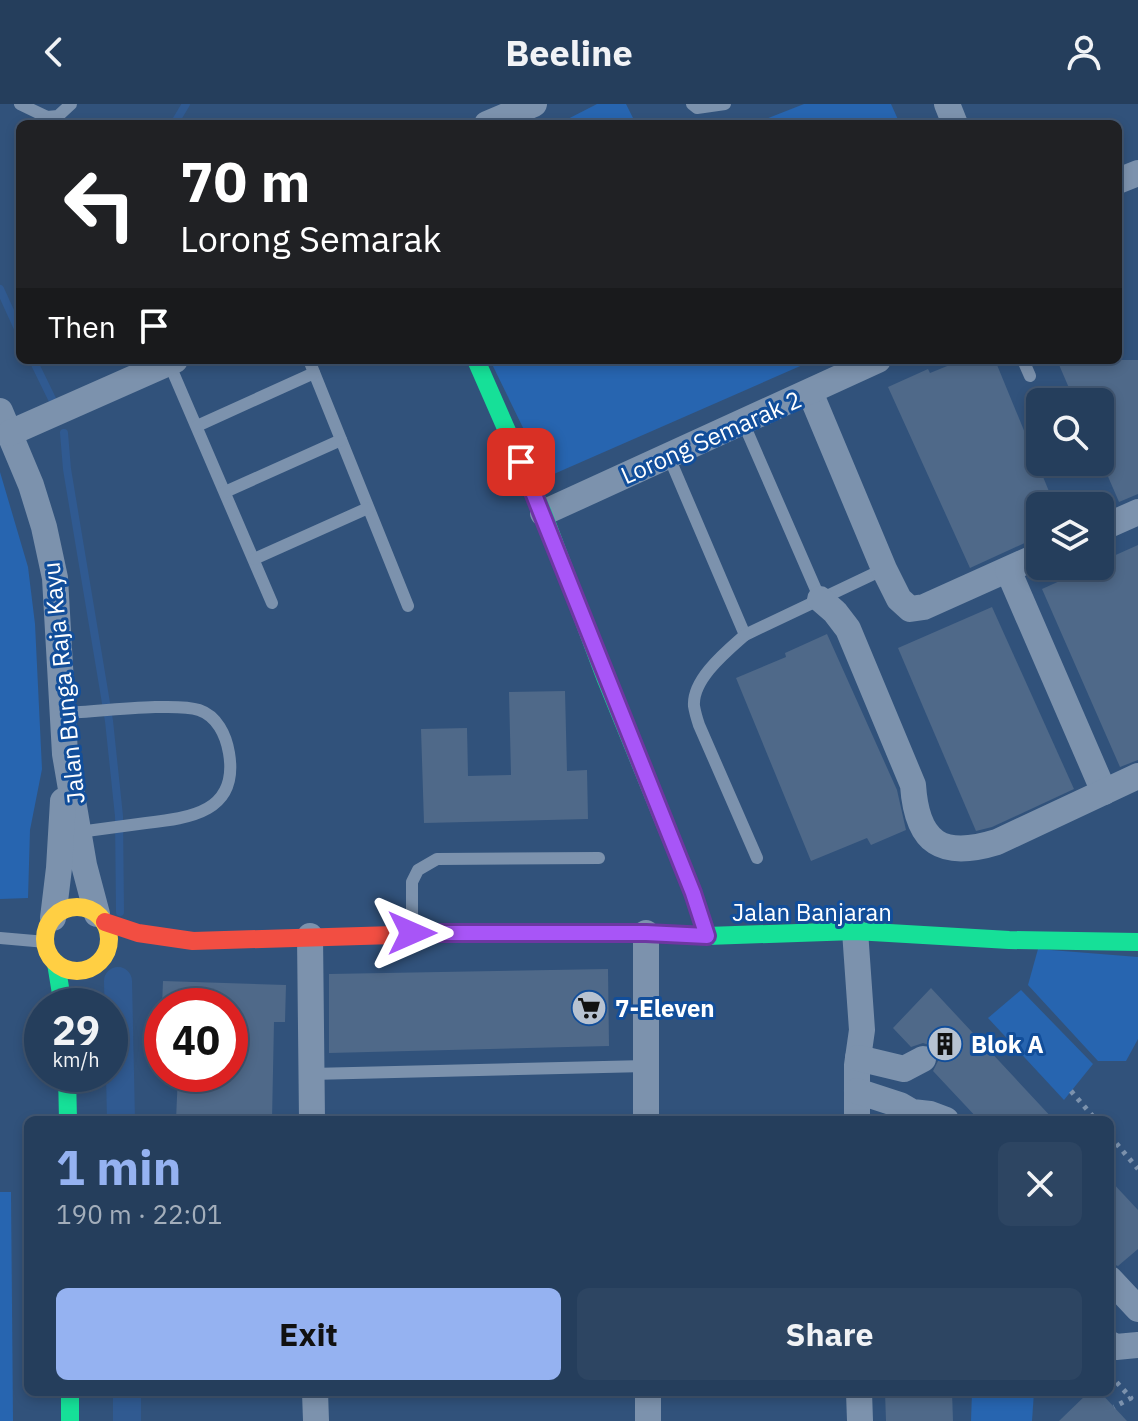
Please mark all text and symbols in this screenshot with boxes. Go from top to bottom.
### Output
text: Beeline [505,29,633,76]
icon: back [32,30,76,74]
icon: person [1062,30,1106,74]
text: 70 m [180,145,310,217]
icon: left [48,152,152,256]
text: Lorong Semarak [180,215,442,262]
icon: arrive [132,304,176,348]
text: Then [48,307,116,346]
street label: Lorong Semarak 2 [616,383,806,491]
map controls [1026,388,1114,580]
button: search [1026,388,1114,476]
pin [487,428,555,496]
icon: arrive [499,440,543,484]
button: layers [1026,492,1114,580]
street label: Jalan Bunga Raja Kayu [34,560,92,806]
position arrow [370,891,454,975]
street label: Jalan Banjaran [732,896,892,928]
speed limit sign: 40 [144,988,248,1092]
supermarket icon: 7-Eleven [570,989,608,1027]
place label: 7-Eleven [615,992,715,1024]
text: 29 [52,1004,100,1056]
building icon: Blok A [926,1025,964,1063]
place label: Blok A [971,1028,1044,1060]
text: km/h [52,1046,100,1073]
text: 1 min [56,1136,181,1198]
button: close [998,1142,1082,1226]
text: 190 m · 22:01 [56,1197,222,1231]
button: Exit [56,1288,561,1380]
button: Share [577,1288,1082,1380]

